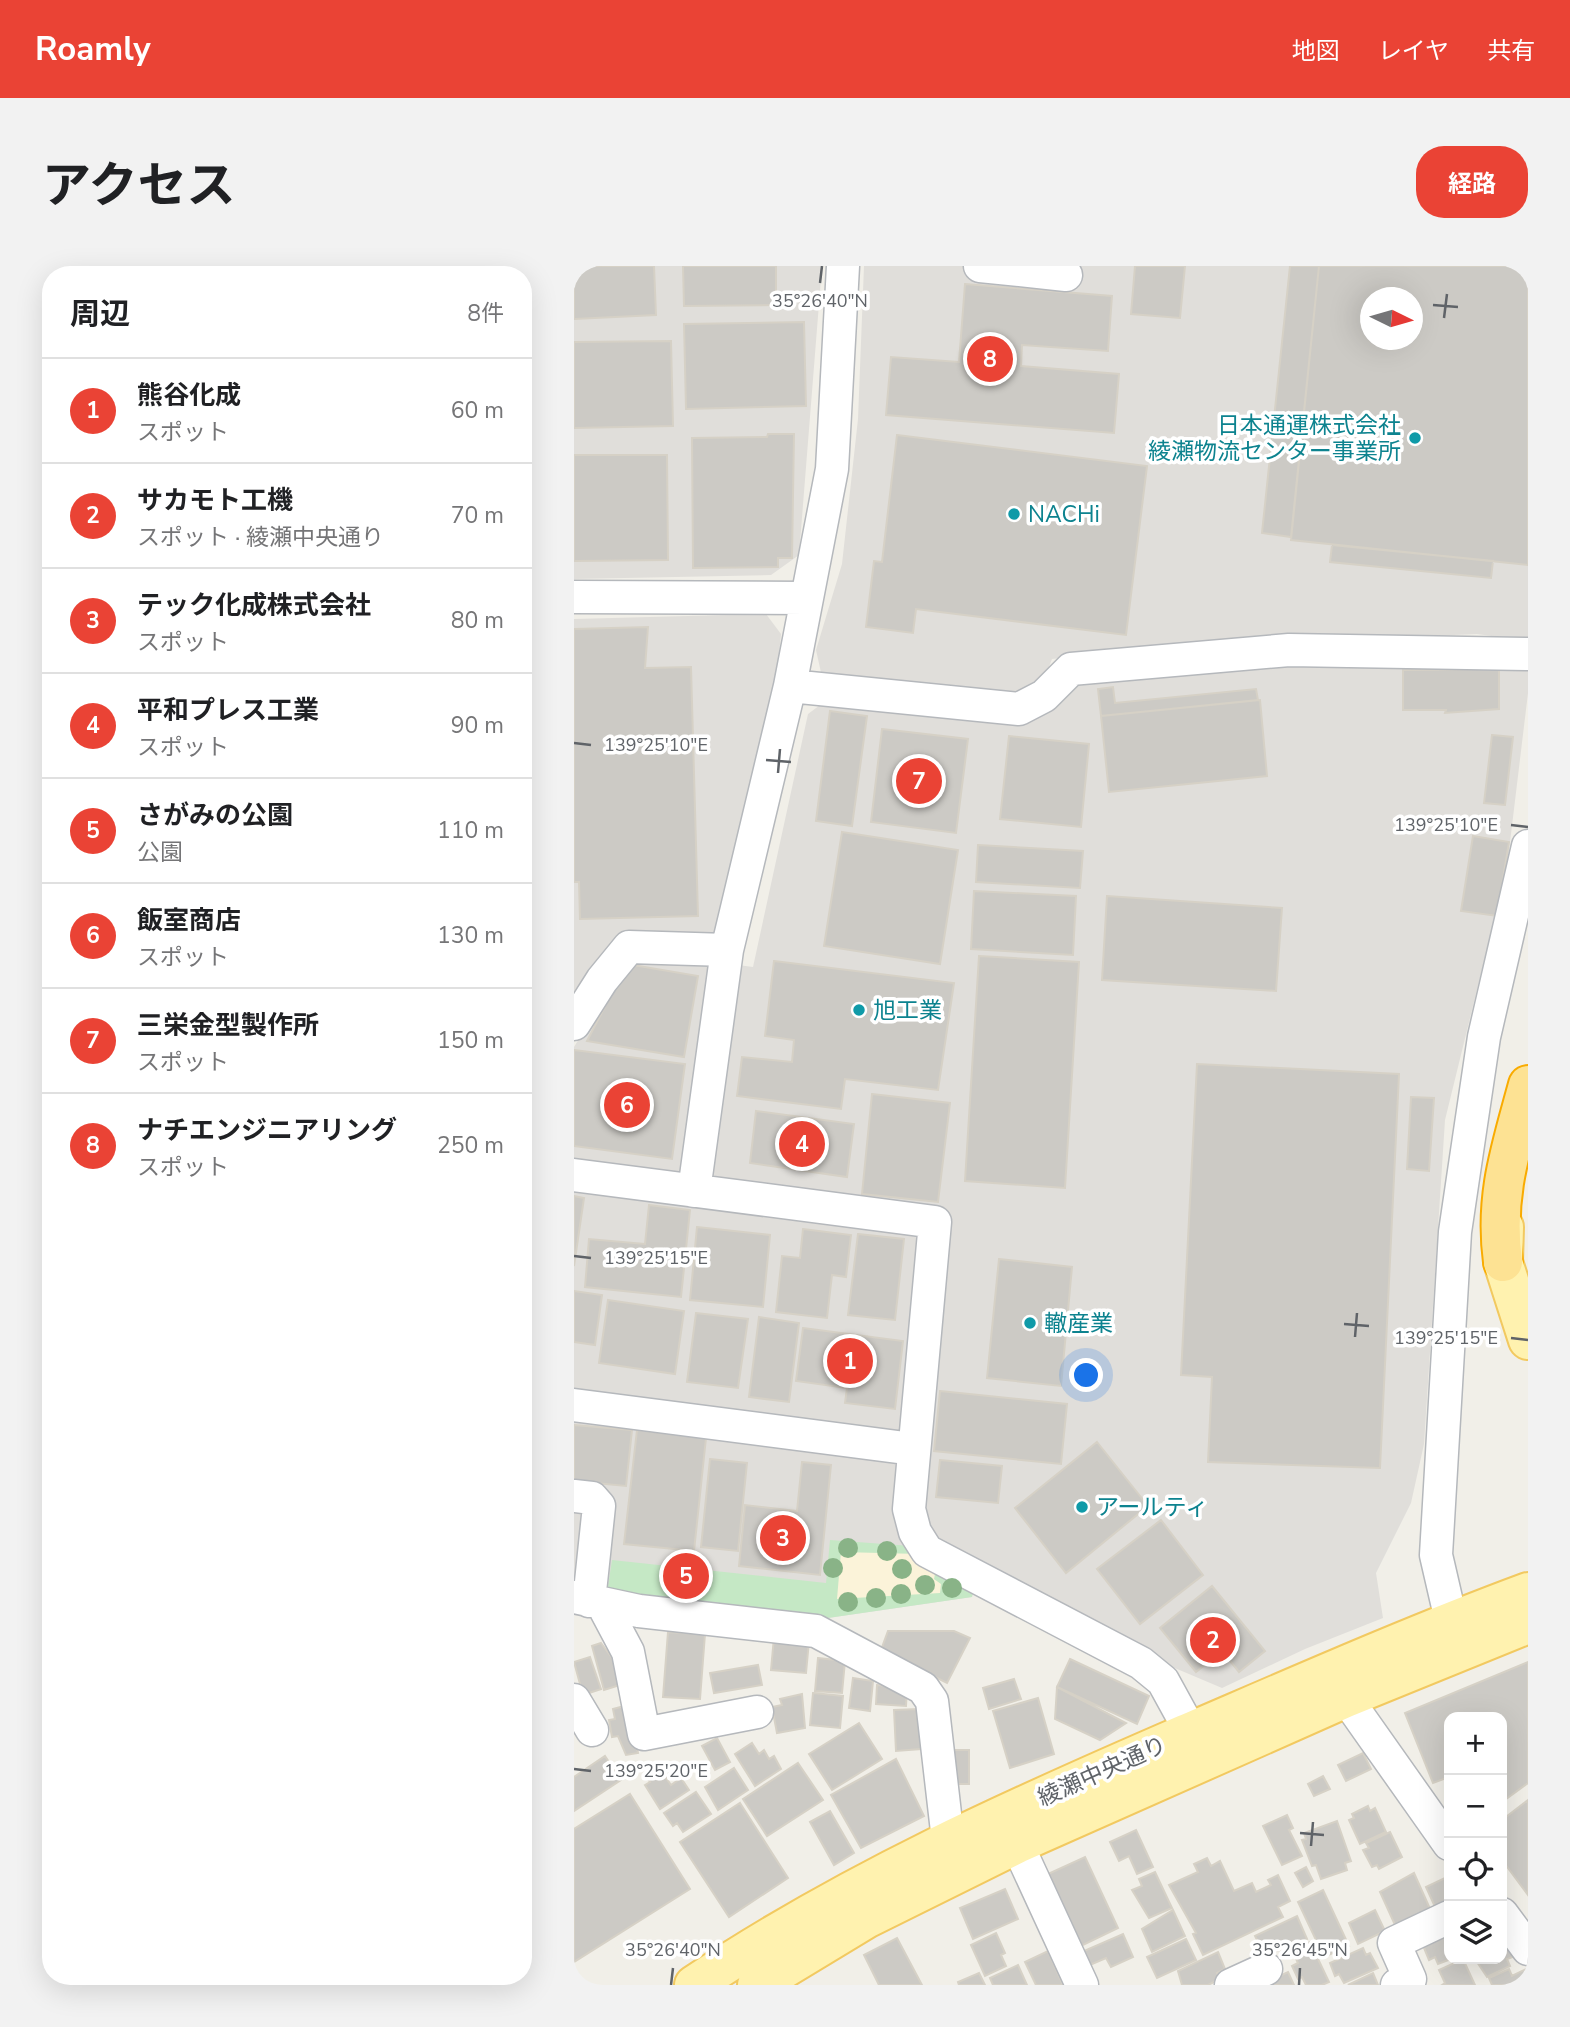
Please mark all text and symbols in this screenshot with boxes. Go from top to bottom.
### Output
text: Roamly [35,27,151,72]
text: 地図 [1292,35,1340,67]
text: レイヤ [1378,35,1449,67]
text: 共有 [1487,35,1535,67]
button: 経路 [1416,146,1528,218]
text: アクセス [42,152,236,219]
north arrow [1360,287,1423,350]
text: 35°26'40"N [772,289,868,313]
text: 周辺 [70,294,130,335]
text: 8件 [467,298,504,329]
pin: 8 [967,333,1013,385]
text: 熊谷化成 [137,378,241,413]
text: 1 [86,395,100,426]
text: 60 m [451,395,504,426]
place label: 日本通運株式会社 綾瀬物流センター事業所 [1148,410,1401,467]
text: スポット [137,417,229,448]
marker: 日本通運株式会社 綾瀬物流センター事業所 [1407,430,1423,446]
text: サカモト工機 [137,483,293,518]
place label: NACHi [1028,499,1100,530]
text: 2 [86,500,100,531]
text: 70 m [451,500,504,531]
marker: NACHi [1006,506,1022,522]
text: スポット · 綾瀬中央通り [137,522,384,553]
text: テック化成株式会社 [137,588,371,623]
text: 3 [86,605,100,636]
text: 80 m [451,605,504,636]
text: スポット [137,627,229,658]
text: 平和プレス工業 [137,693,319,728]
text: 4 [86,710,100,741]
text: 90 m [451,710,504,741]
text: スポット [137,732,229,763]
text: 139°25'10"E [604,733,708,757]
pin: 7 [896,755,942,807]
text: さがみの公園 [137,798,293,833]
text: 139°25'10"E [1394,813,1498,837]
text: 5 [86,815,100,846]
text: 110 m [437,815,504,846]
text: 公園 [137,837,183,868]
text: 飯室商店 [137,903,241,938]
text: 6 [86,920,100,951]
text: 130 m [437,920,504,951]
text: スポット [137,942,229,973]
place label: 旭工業 [873,995,942,1026]
marker: 旭工業 [851,1002,867,1018]
text: 三栄金型製作所 [137,1008,319,1043]
text: 7 [86,1025,100,1056]
text: 150 m [437,1025,504,1056]
text: スポット [137,1047,229,1078]
pin: 6 [604,1079,650,1131]
text: ナチエンジニアリング [137,1113,397,1148]
pin: 4 [779,1118,825,1170]
text: 8 [86,1130,100,1161]
text: 250 m [437,1130,504,1161]
text: スポット [137,1152,229,1183]
text: 139°25'15"E [604,1246,708,1270]
place label: 轍産業 [1044,1308,1113,1339]
marker: 轍産業 [1022,1315,1038,1331]
text: 139°25'15"E [1394,1326,1498,1350]
pin: 1 [827,1335,873,1387]
your location [1069,1358,1103,1392]
place label: アールティ [1096,1492,1208,1523]
marker: アールティ [1074,1499,1090,1515]
pin: 3 [760,1512,806,1564]
pin: 5 [663,1550,709,1602]
pin: 2 [1190,1614,1236,1666]
map controls [1444,1712,1507,1964]
button: + [1444,1712,1507,1775]
street label: 綾瀬中央通り [1033,1729,1172,1814]
text: 139°25'20"E [604,1759,708,1783]
button: − [1444,1775,1507,1838]
button: locate [1444,1838,1507,1901]
button: layers [1444,1901,1507,1964]
text: 35°26'40"N [625,1938,721,1962]
text: 35°26'45"N [1252,1938,1348,1962]

